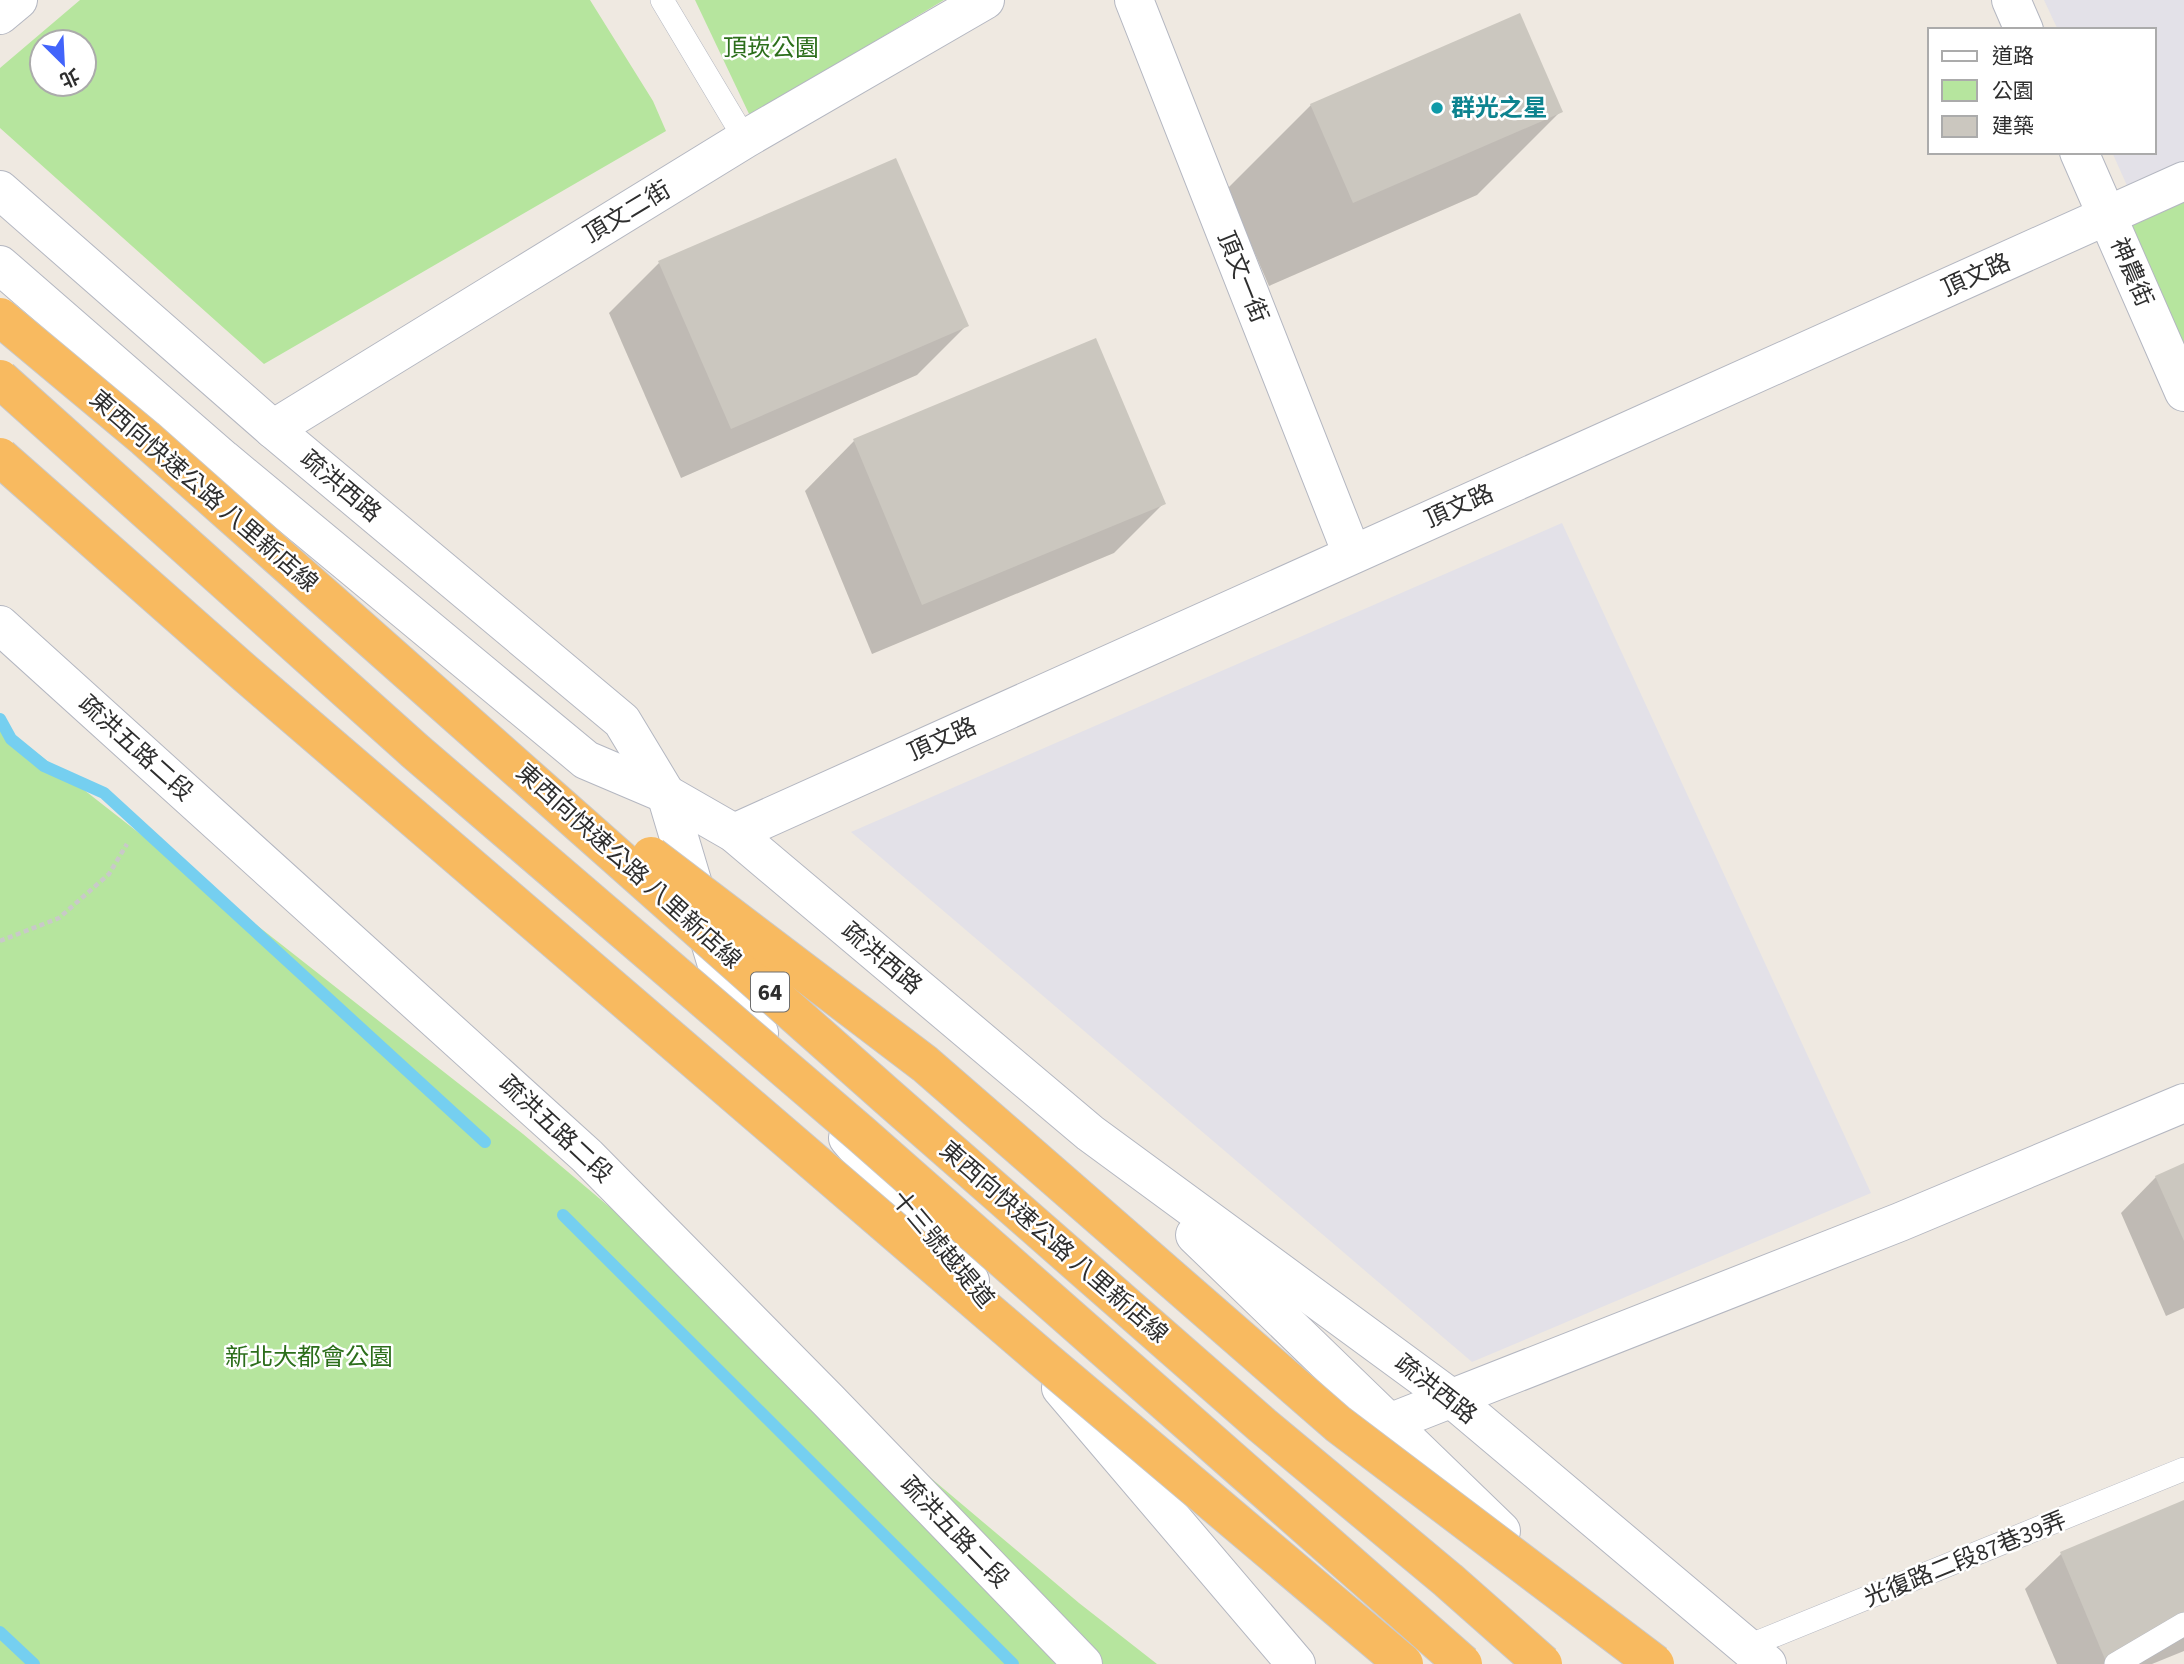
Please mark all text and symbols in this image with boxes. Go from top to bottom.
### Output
north arrow [28,28,98,98]
legend [1928,28,2156,154]
park label: 頂崁公園 [723,31,819,66]
text: 道路 [1992,41,2034,71]
text: 北 [55,61,83,93]
text: 公園 [1992,76,2034,106]
place label: 群光之星 [1451,91,1547,126]
marker: 群光之星 [1429,100,1445,116]
text: 建築 [1992,111,2034,141]
street label: 頂文二街 [577,173,677,252]
street label: 頂文一街 [1208,226,1277,328]
street label: 神農街 [2101,232,2162,312]
street label: 頂文路 [1936,245,2016,306]
street label: 東西向快速公路 八里新店線 [82,382,326,601]
street label: 疏洪西路 [293,442,389,531]
street label: 頂文路 [1419,476,1499,537]
street label: 疏洪五路二段 [70,687,201,810]
street label: 頂文路 [902,709,982,770]
street label: 東西向快速公路 八里新店線 [508,755,749,977]
street label: 疏洪西路 [834,914,930,1003]
road number: 64 [751,973,789,1012]
street label: 疏洪五路二段 [491,1067,620,1191]
street label: 東西向快速公路 八里新店線 [932,1133,1176,1352]
street label: 十三號越堤道 [883,1183,1002,1316]
park label: 新北大都會公園 [225,1340,393,1375]
street label: 疏洪西路 [1387,1346,1484,1433]
street label: 疏洪五路二段 [892,1468,1017,1596]
street label: 光復路二段87巷39弄 [1859,1503,2072,1616]

